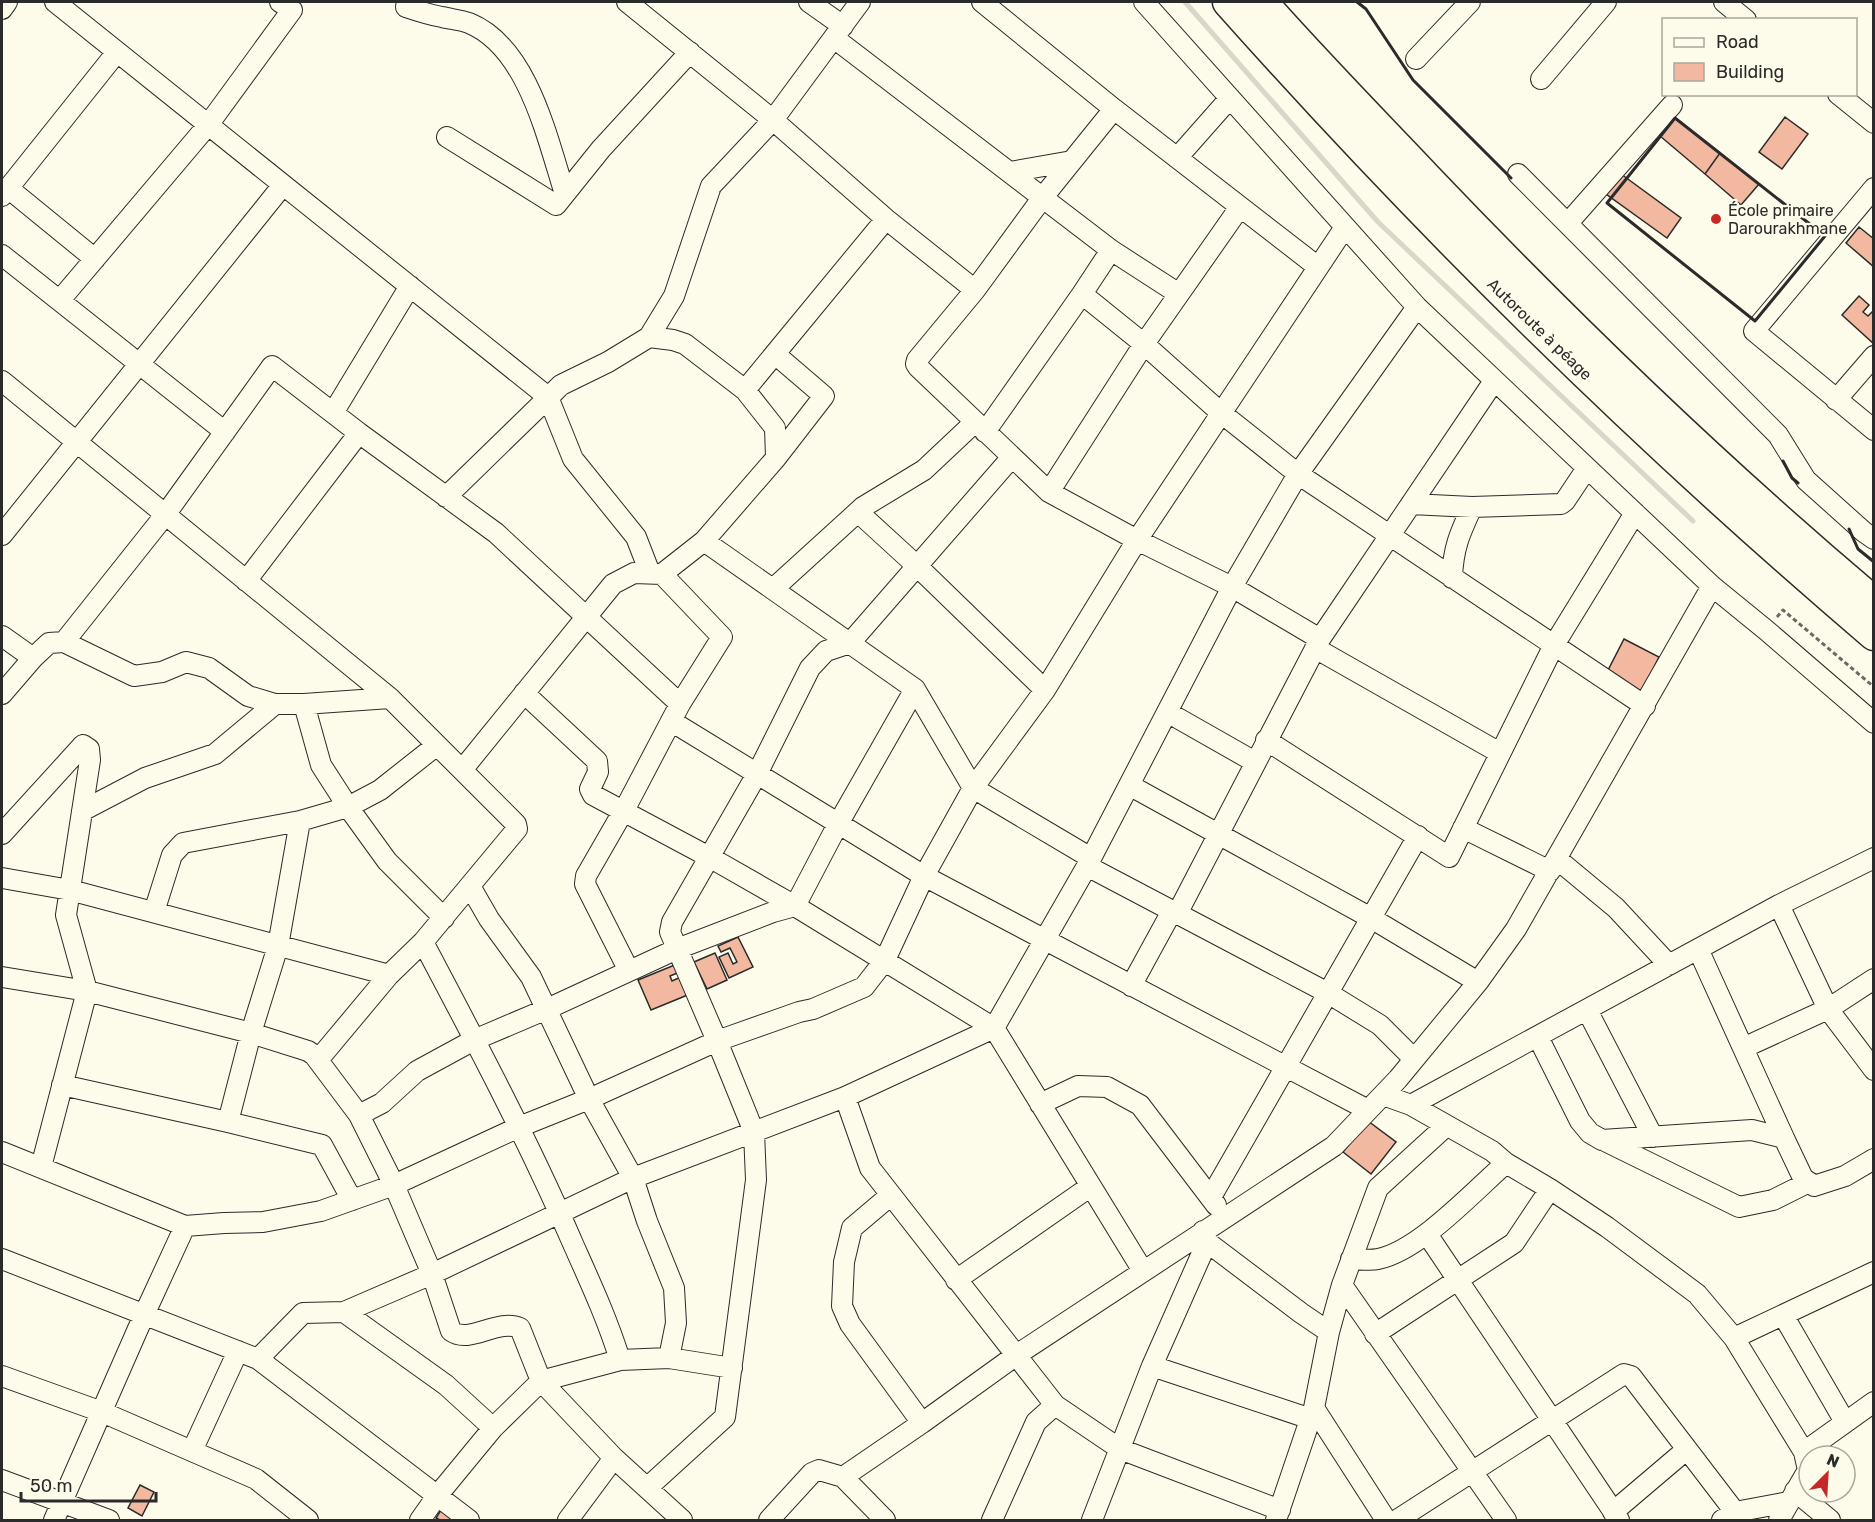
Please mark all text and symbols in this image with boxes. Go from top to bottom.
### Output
legend [1662,18,1857,96]
text: Road [1716,31,1759,53]
text: Building [1716,61,1784,83]
place label: École primaire Darourakhmane [1728,201,1847,238]
marker: École primaire Darourakhmane [1709,212,1723,226]
street label: Autoroute à péage [1483,275,1596,384]
north arrow [1797,1444,1857,1504]
text: N [1824,1450,1842,1472]
scale bar [21,1465,156,1503]
text: 50 m [30,1475,73,1497]

